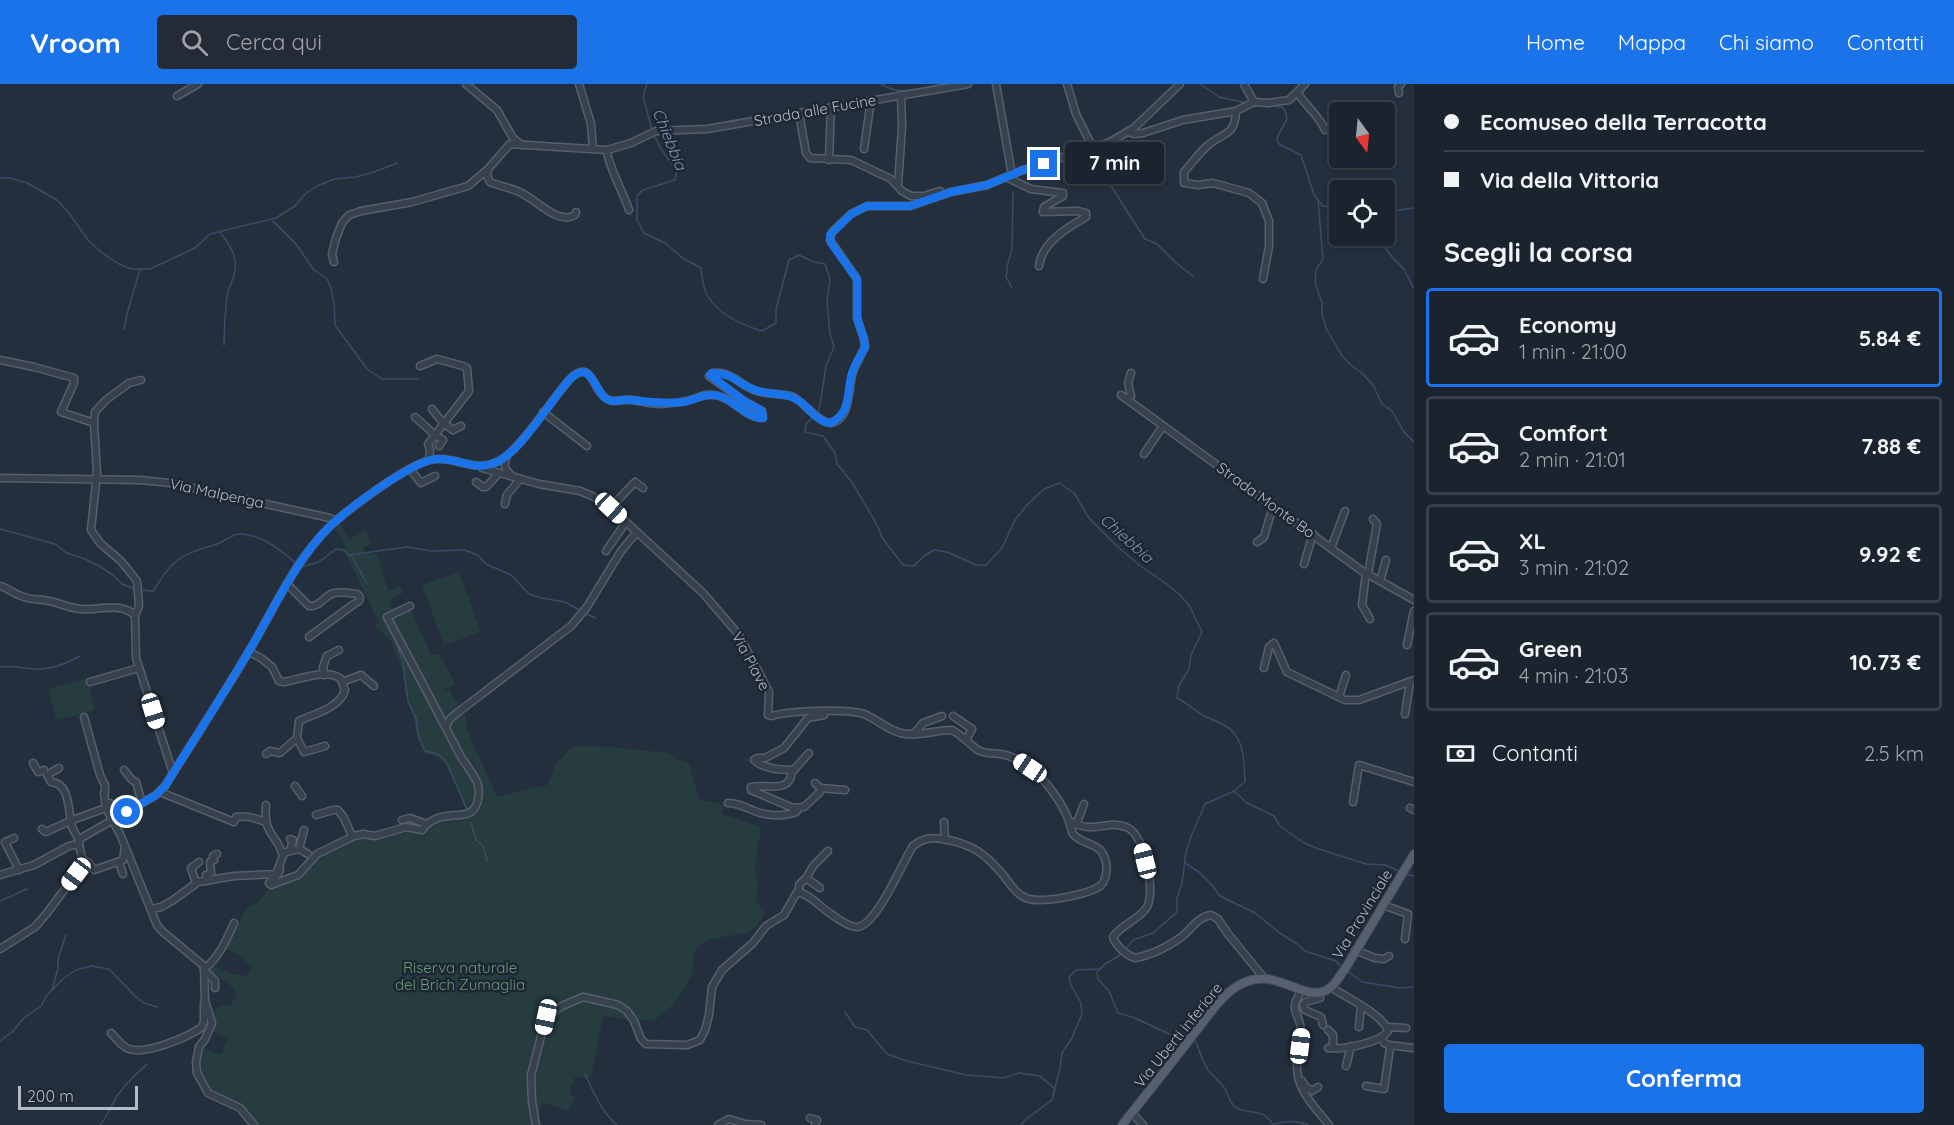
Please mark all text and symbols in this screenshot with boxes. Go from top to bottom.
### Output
search box [157,15,577,69]
text: Vroom [30,25,121,60]
icon: search [178,26,211,59]
text: Cerca qui [226,28,322,56]
text: Home [1526,29,1585,55]
text: Mappa [1618,29,1686,55]
text: Chi siamo [1719,29,1814,55]
text: Contatti [1847,29,1924,55]
street label: Strada alle Fucine [752,90,878,130]
north arrow [1329,102,1395,168]
map controls [1329,102,1395,246]
water label: Chiebbia [649,105,692,174]
text: Ecomuseo della Terracotta [1480,108,1767,136]
callout: 7 min [1065,143,1164,185]
route end [1030,150,1057,177]
text: 7 min [1089,150,1140,175]
text: Via della Vittoria [1480,166,1659,194]
button: locate [1329,180,1395,246]
text: Scegli la corsa [1444,235,1633,269]
icon: car [1447,311,1501,365]
text: Economy [1519,311,1617,339]
text: 5.84 € [1859,324,1921,352]
text: 1 min · 21:00 [1519,339,1627,364]
icon: car [1447,419,1501,473]
text: Comfort [1519,419,1608,447]
text: 7.88 € [1861,432,1921,460]
text: 2 min · 21:01 [1519,447,1626,472]
street label: Strada Monte Bo [1213,458,1319,542]
street label: Via Malpenga [168,474,266,512]
car [592,489,630,527]
water label: Chiebbia [1096,509,1159,568]
icon: car [1447,527,1501,581]
text: XL [1519,527,1546,555]
text: 9.92 € [1859,540,1921,568]
text: 3 min · 21:02 [1519,555,1629,580]
street label: Via Piave [728,628,774,694]
icon: car [1447,635,1501,689]
text: Green [1519,635,1582,663]
text: 10.73 € [1850,648,1921,676]
text: 4 min · 21:03 [1519,663,1629,688]
car [139,691,167,731]
icon: cash [1444,737,1477,770]
text: Contanti [1492,739,1578,767]
text: 2.5 km [1864,741,1924,766]
car [1010,750,1050,786]
route start [113,798,140,825]
car [1132,841,1158,881]
car [58,854,94,894]
street label: Via Provinciale [1328,866,1396,962]
park label: Riserva naturale del Brich Zumaglia [395,958,525,994]
street label: Via Uberti inferiore [1130,979,1226,1091]
car [533,998,559,1036]
car [1289,1027,1311,1065]
button: Conferma [1444,1044,1924,1113]
scale bar [18,1083,138,1110]
text: 200 m [27,1086,74,1106]

